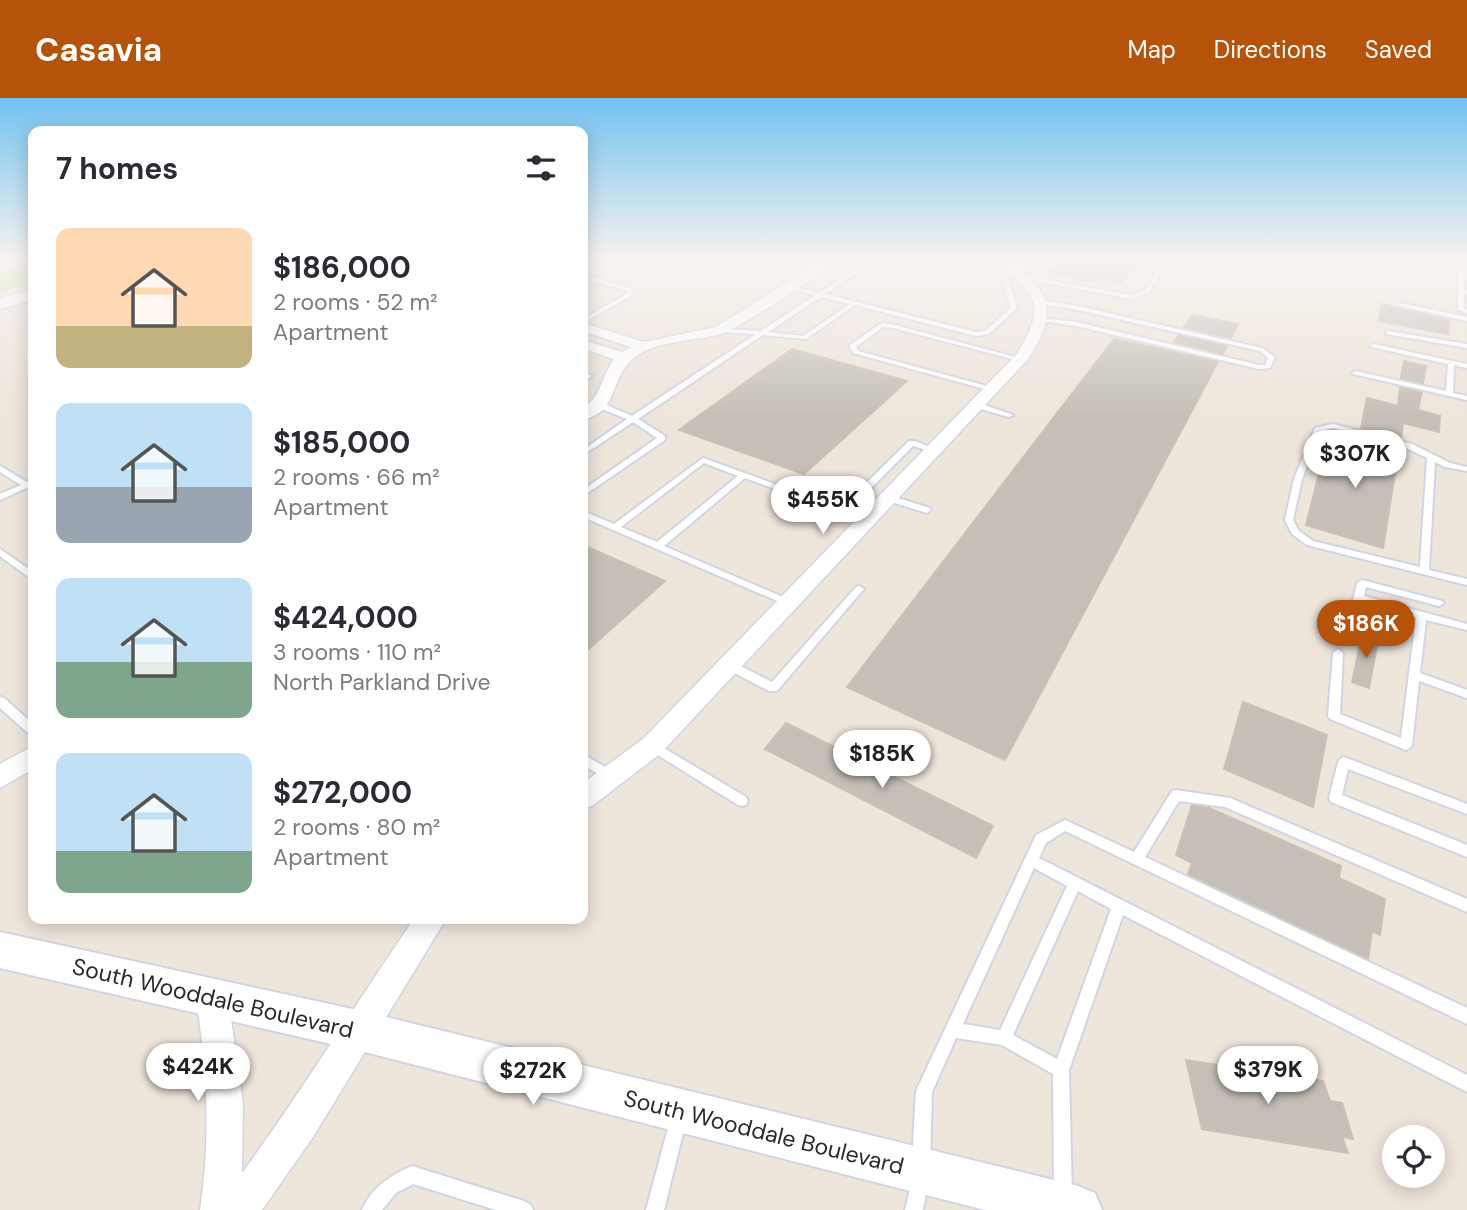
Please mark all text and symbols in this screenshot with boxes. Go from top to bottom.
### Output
text: Casavia [35,28,162,71]
text: Map [1128,34,1176,65]
text: Directions [1214,34,1327,65]
text: Saved [1365,34,1432,65]
text: 7 homes [56,149,178,188]
icon: filters [522,149,560,187]
text: $186,000 [273,248,411,287]
icon: home [112,256,196,340]
text: 2 rooms · 52 m² [273,287,438,317]
text: Apartment [273,317,388,347]
text: $185,000 [273,423,410,462]
pin: $307K [1306,430,1404,490]
icon: home [112,431,196,515]
text: $307K [1319,438,1391,468]
text: 2 rooms · 66 m² [273,462,440,492]
pin: $455K [774,476,872,536]
text: $455K [787,484,859,514]
text: Apartment [273,492,388,522]
text: $424,000 [273,598,418,637]
pin: $186K [1317,601,1415,660]
icon: home [112,606,196,690]
text: $186K [1333,608,1399,638]
text: 3 rooms · 110 m² [273,637,441,667]
text: North Parkland Drive [273,667,491,697]
pin: $185K [833,730,931,790]
text: $185K [849,738,915,768]
text: $272,000 [273,773,412,812]
icon: home [112,781,196,865]
text: 2 rooms · 80 m² [273,812,440,842]
text: Apartment [273,842,388,872]
street label: South Wooddale Boulevard [70,951,356,1045]
pin: $424K [149,1044,247,1103]
pin: $379K [1219,1046,1317,1106]
pin: $272K [484,1048,582,1107]
text: $424K [162,1051,234,1081]
text: $379K [1233,1054,1303,1084]
text: $272K [499,1055,567,1085]
street label: South Wooddale Boulevard [621,1083,907,1181]
map controls [1382,1125,1445,1188]
button: locate [1382,1125,1445,1188]

